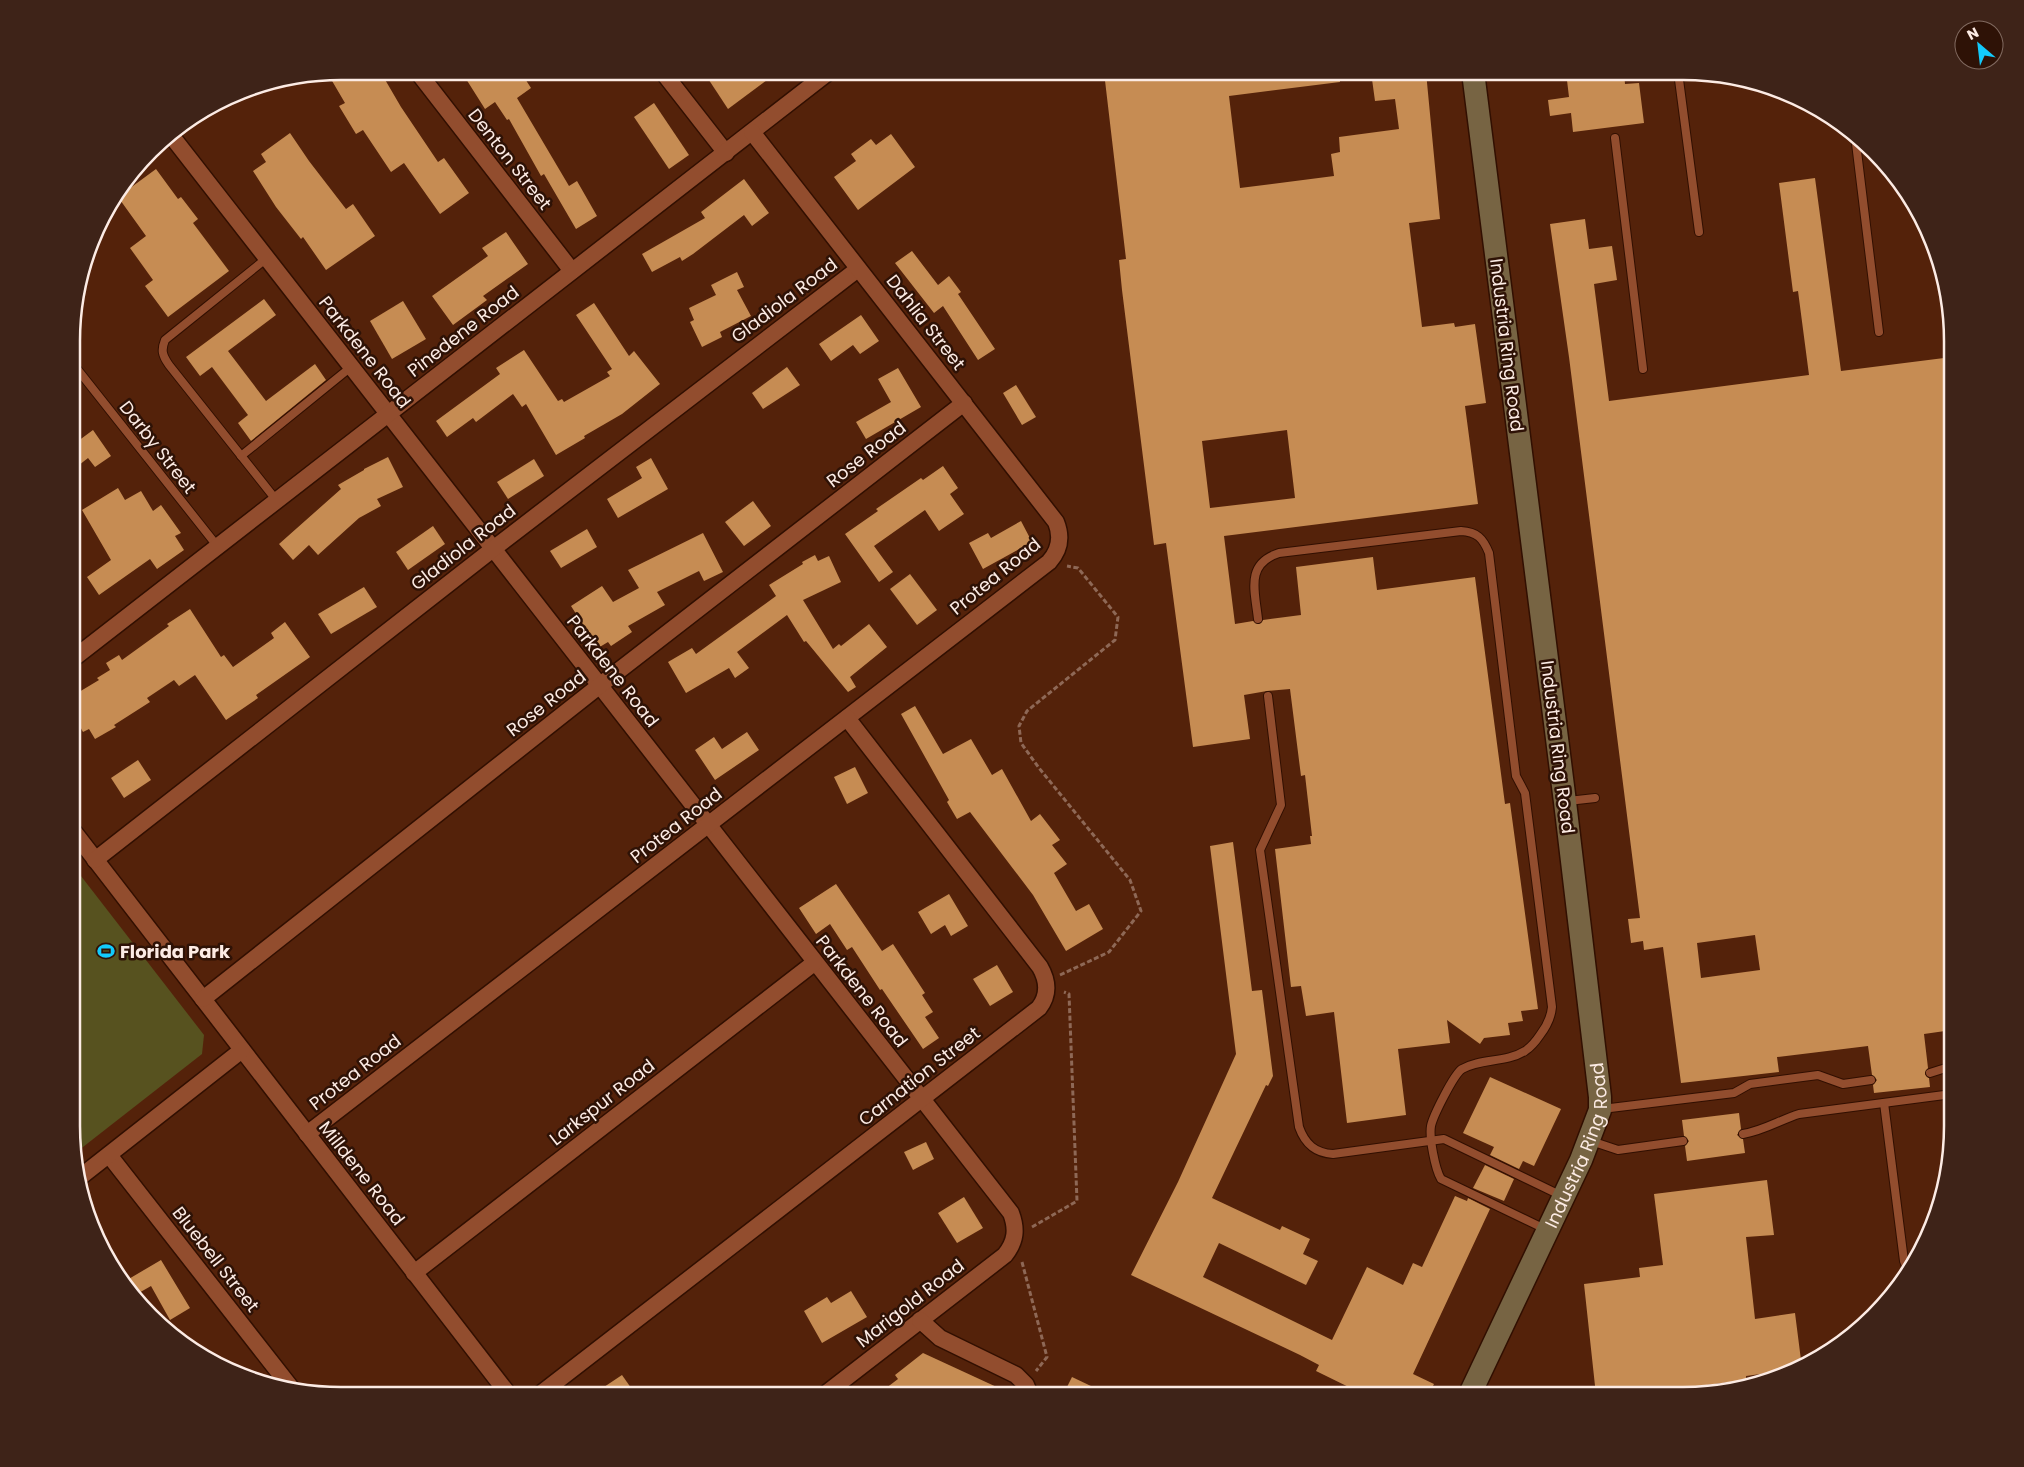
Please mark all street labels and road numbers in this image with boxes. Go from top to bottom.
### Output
street label: Denton Street [462,103,558,215]
street label: Gladiola Road [726,252,842,348]
street label: Industria Ring Road [1484,257,1530,433]
street label: Dahlia Street [881,269,971,375]
street label: Pinedene Road [402,280,524,382]
street label: Parkdene Road [313,291,417,413]
street label: Darby Street [114,395,202,499]
street label: Rose Road [821,415,911,493]
street label: Gladiola Road [405,498,521,596]
street label: Protea Road [944,532,1046,620]
street label: Parkdene Road [561,610,665,732]
street label: Industria Ring Road [1535,659,1581,835]
street label: Rose Road [501,664,591,742]
street label: Protea Road [625,781,727,869]
street label: Parkdene Road [810,930,914,1052]
street label: Carnation Street [853,1021,985,1131]
street label: Protea Road [304,1028,406,1116]
street label: Larkspur Road [544,1053,660,1151]
street label: Industria Ring Road [1538,1061,1613,1232]
street label: Milldene Road [313,1115,411,1231]
street label: Bluebell Street [167,1201,265,1317]
street label: Marigold Road [851,1253,969,1353]

